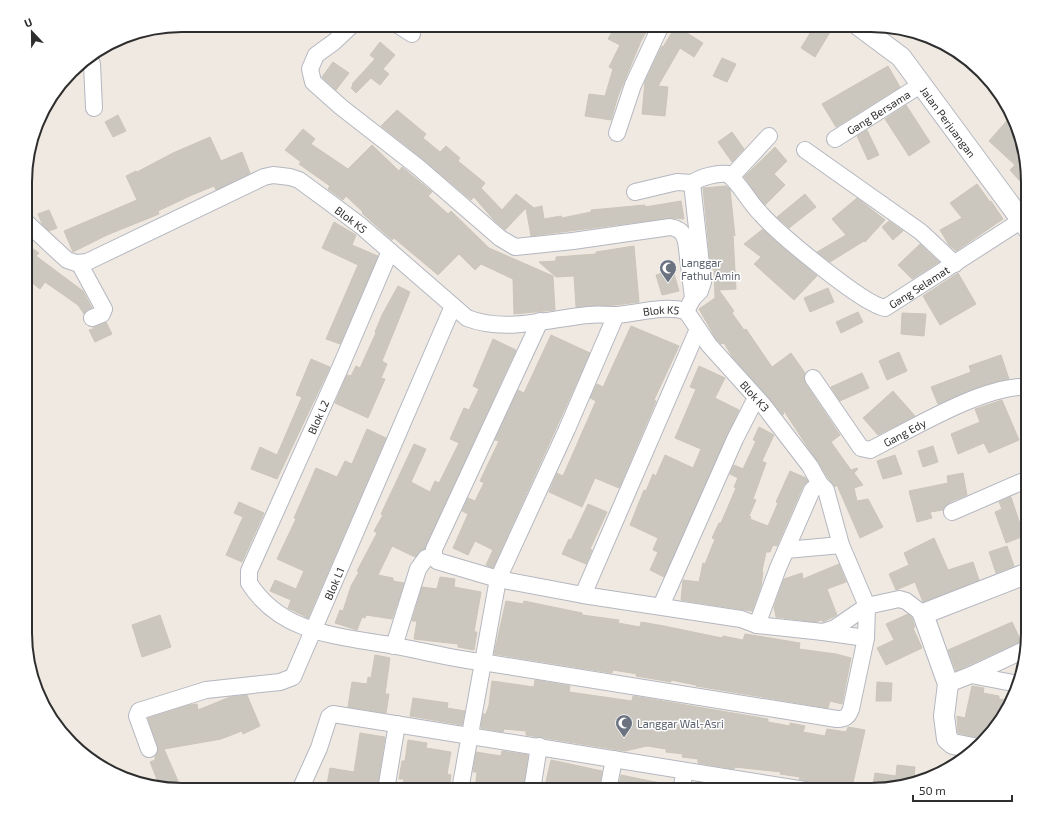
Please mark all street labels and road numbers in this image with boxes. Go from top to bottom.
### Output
street label: Jalan Perjuangan [918,84,979,160]
street label: Gang Bersama [844,87,912,137]
street label: Blok K5 [333,203,370,235]
street label: Gang Selamat [886,262,951,311]
street label: Blok K5 [642,302,680,318]
street label: Blok K3 [738,378,772,414]
street label: Blok L2 [305,398,331,436]
street label: Gang Edy [881,415,928,449]
street label: Blok L1 [321,565,346,602]

